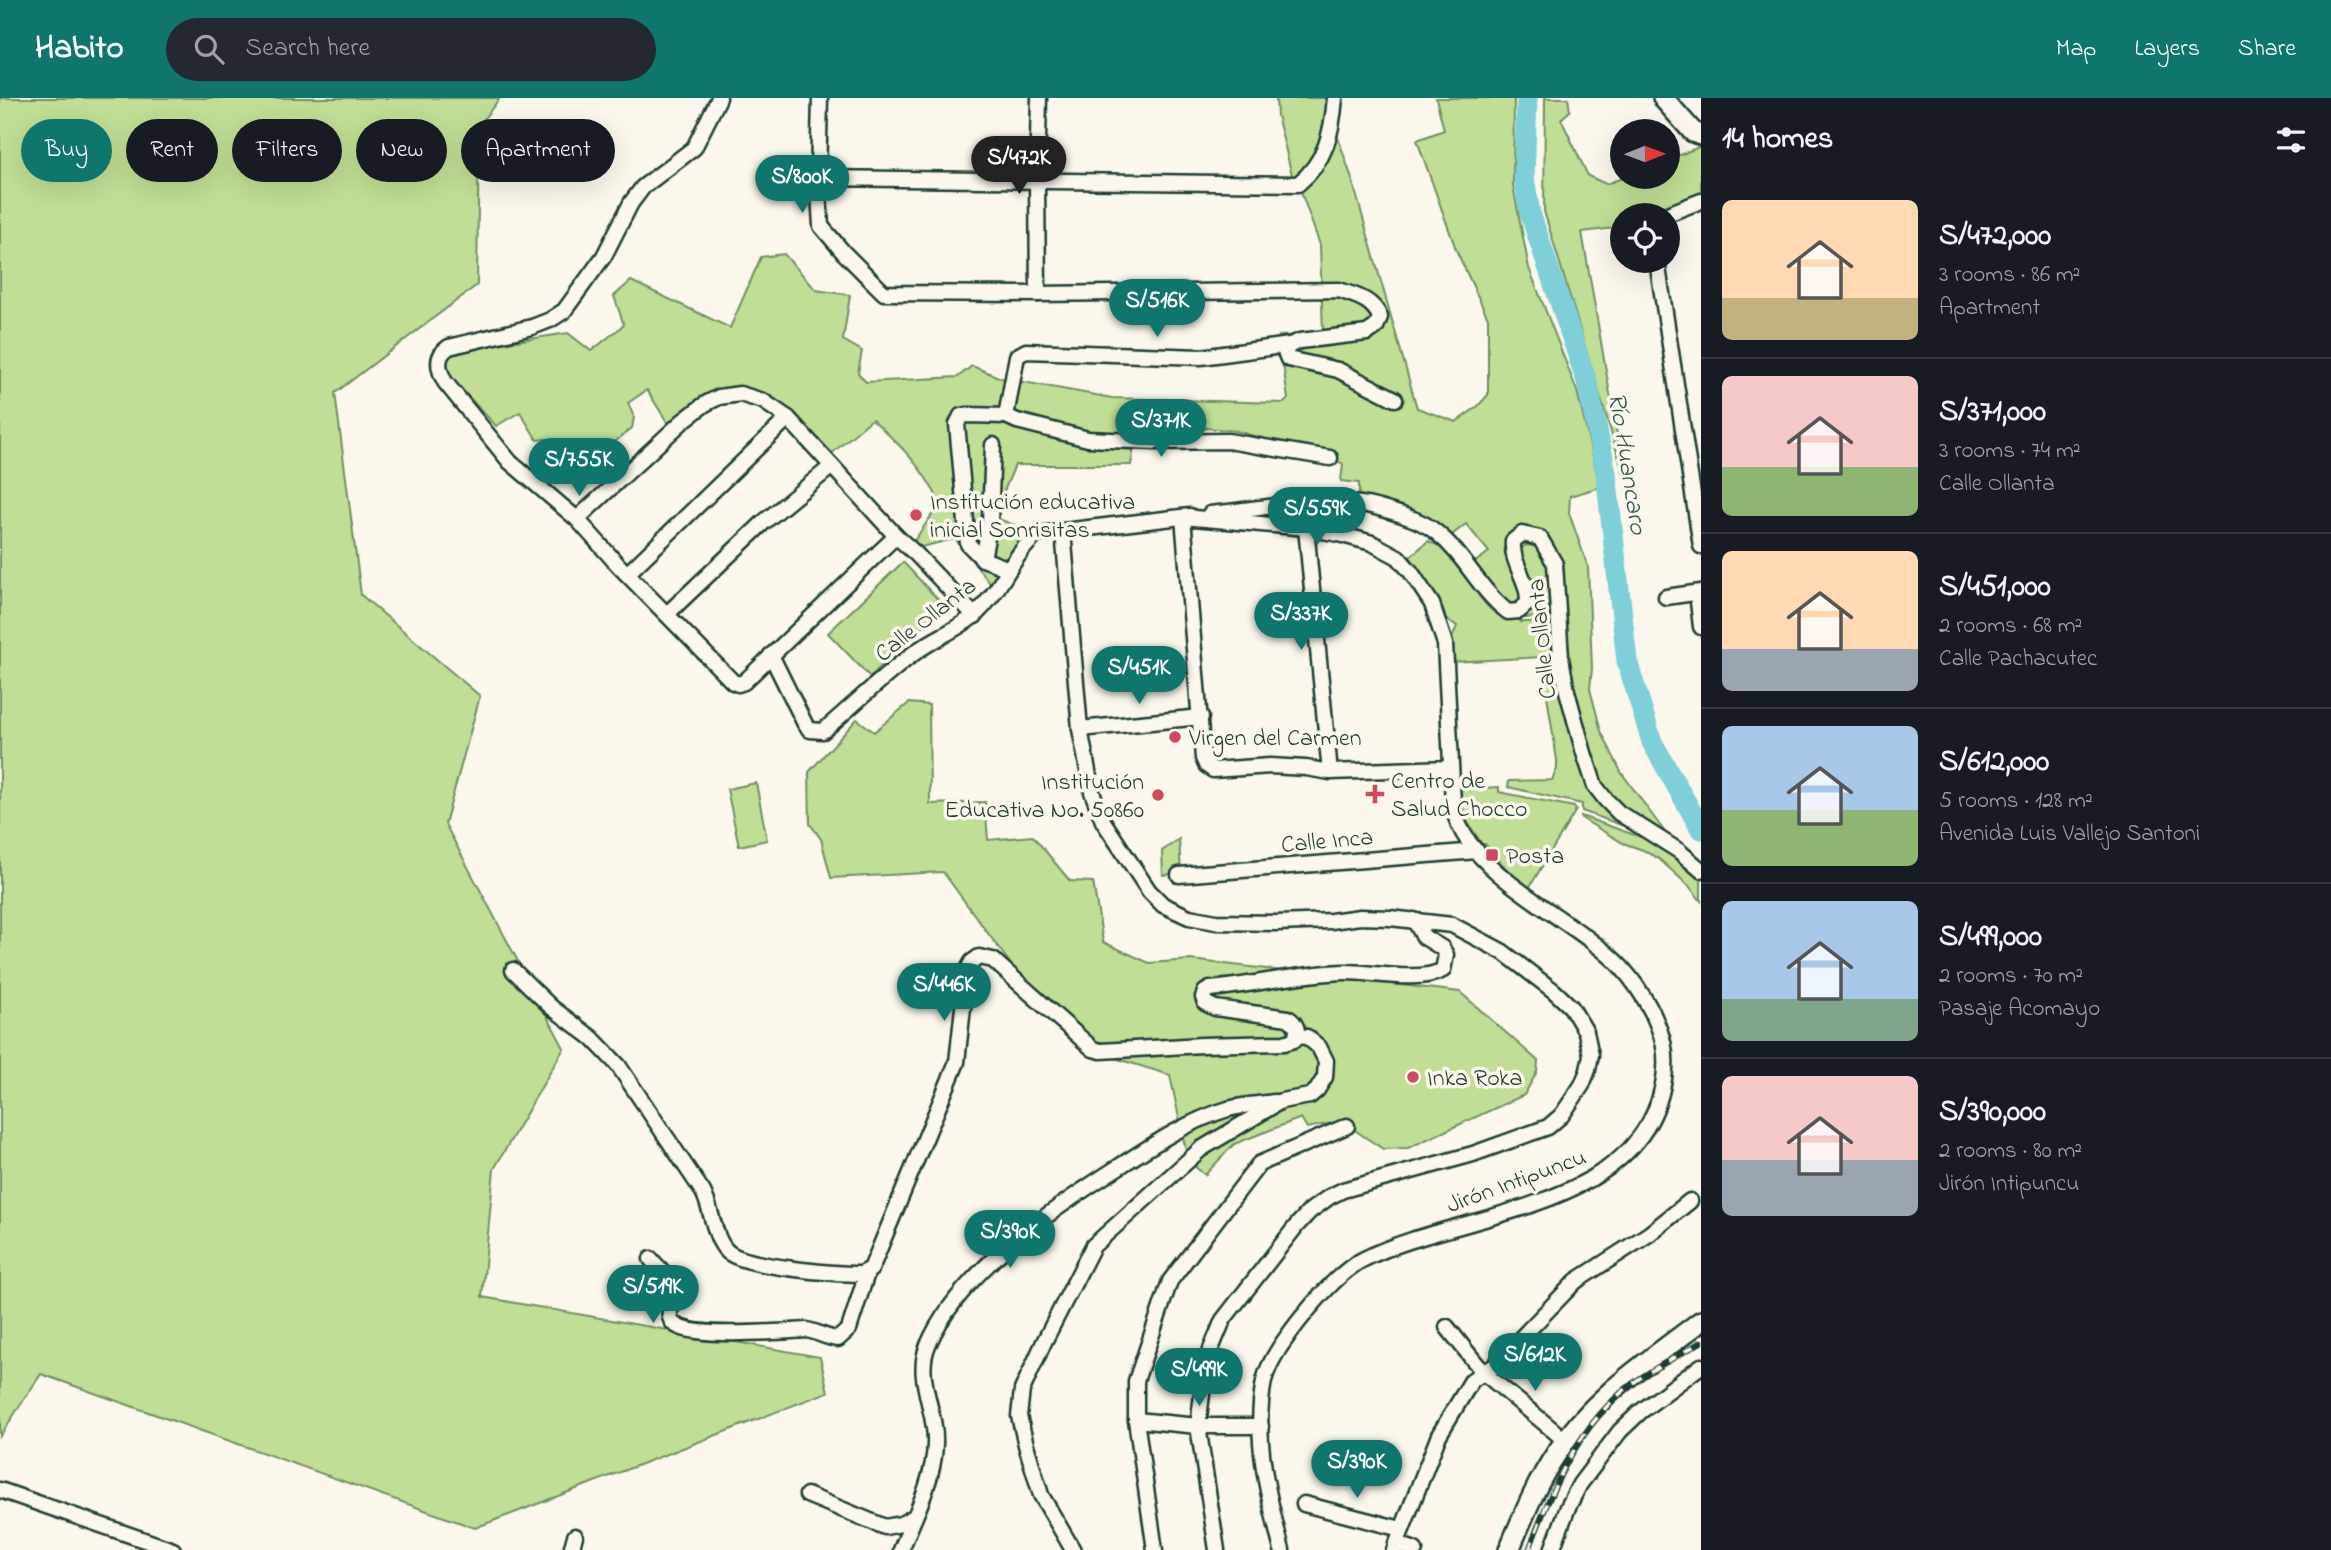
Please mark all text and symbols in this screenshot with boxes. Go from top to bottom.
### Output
search box [166,18,656,81]
text: Habito [35,25,124,73]
icon: search [190,30,228,68]
text: Search here [246,30,370,68]
text: Map [2056,32,2096,67]
text: Layers [2134,32,2200,67]
text: Share [2238,32,2296,67]
text: 14 homes [1722,118,1833,162]
chip: Buy [21,119,112,182]
chip: Rent [126,119,218,182]
chip: Filters [232,119,342,182]
chip: New [356,119,447,182]
chip: Apartment [461,119,615,182]
north arrow [1610,119,1680,189]
map controls [1610,119,1680,273]
icon: filters [2272,121,2310,159]
pin: S/472K [962,136,1076,196]
text: S/472K [987,142,1051,175]
pin: S/800K [745,156,859,215]
text: S/800K [771,161,833,194]
button: locate [1610,203,1680,273]
text: S/472,000 [1939,215,2051,259]
icon: home [1778,228,1862,312]
text: 3 rooms · 86 m² [1939,259,2080,292]
pin: S/516K [1100,280,1214,339]
text: S/516K [1125,285,1189,318]
text: Apartment [1939,292,2040,325]
water label: Río Huancaro [1596,390,1656,539]
text: S/371,000 [1939,391,2046,435]
pin: S/371K [1104,400,1218,459]
icon: home [1778,404,1862,488]
text: S/371K [1131,405,1191,438]
text: 3 rooms · 74 m² [1939,435,2081,468]
pin: S/755K [522,438,636,498]
text: S/755K [545,444,613,477]
text: Calle Ollanta [1939,468,2055,501]
place label: Institución educativa inicial Sonrisitas [930,486,1135,549]
pin: S/559K [1260,488,1374,547]
text: S/559K [1284,493,1350,526]
marker: Institución educativa inicial Sonrisitas [908,507,924,523]
text: S/451,000 [1939,566,2051,610]
street label: Calle Ollanta [868,570,985,672]
street label: Calle Ollanta [1520,577,1567,701]
icon: home [1778,579,1862,663]
pin: S/337K [1244,592,1358,652]
text: S/337K [1270,598,1332,631]
text: 2 rooms · 68 m² [1939,610,2082,643]
text: Calle Pachacutec [1939,643,2097,676]
pin: S/451K [1082,646,1196,706]
text: S/451K [1108,652,1171,685]
place label: Virgen del Carmen [1188,722,1362,757]
marker: Virgen del Carmen [1167,729,1183,745]
text: S/612,000 [1939,741,2049,785]
icon: home [1778,754,1862,838]
place label: Centro de Salud Chocco [1391,765,1527,828]
place label: Institución Educativa No. 50860 [944,766,1144,829]
marker: Centro de Salud Chocco [1365,784,1385,804]
text: 5 rooms · 128 m² [1939,785,2093,818]
marker: Institución Educativa No. 50860 [1150,787,1166,803]
text: Avenida Luis Vallejo Santoni [1939,818,2200,851]
street label: Calle Inca [1280,821,1375,864]
place label: Posta [1506,840,1564,875]
marker: Posta [1484,847,1500,863]
text: S/499,000 [1939,916,2042,960]
icon: home [1778,929,1862,1013]
text: 2 rooms · 70 m² [1939,960,2083,993]
pin: S/446K [887,964,1001,1023]
text: S/446K [913,969,975,1002]
text: Pasaje Acomayo [1939,993,2100,1026]
place label: Inka Roka [1427,1062,1522,1097]
marker: Inka Roka [1405,1069,1421,1085]
text: S/390,000 [1939,1091,2046,1135]
icon: home [1778,1104,1862,1188]
text: 2 rooms · 80 m² [1939,1135,2082,1168]
street label: Jirón Intipuncu [1442,1141,1592,1224]
text: Jirón Intipuncu [1939,1168,2079,1201]
pin: S/390K [953,1210,1067,1270]
text: S/390K [980,1216,1040,1249]
pin: S/519K [596,1266,710,1325]
text: S/519K [623,1271,683,1304]
pin: S/612K [1478,1334,1592,1393]
text: S/612K [1504,1339,1566,1372]
pin: S/499K [1142,1348,1256,1408]
text: S/499K [1171,1354,1227,1387]
pin: S/390K [1300,1440,1414,1500]
text: S/390K [1327,1446,1387,1479]

